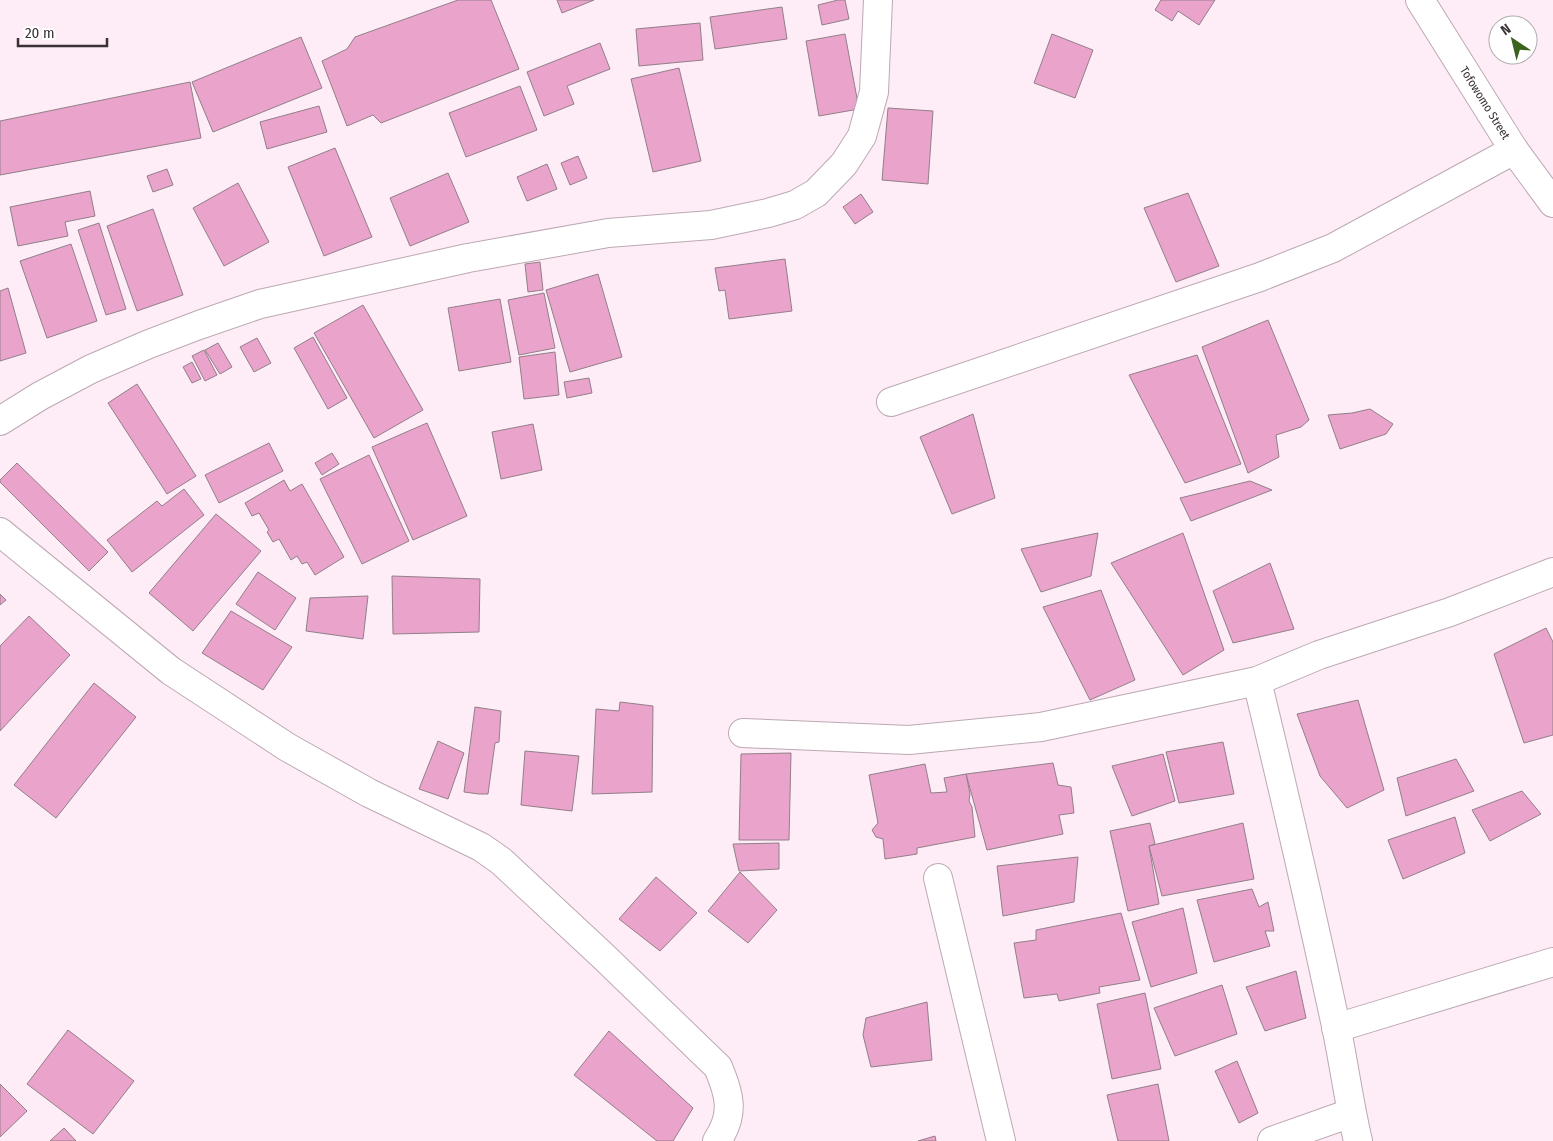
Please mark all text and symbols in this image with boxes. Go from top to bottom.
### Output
scale bar [18,15,106,47]
north arrow [1488,15,1538,65]
text: N [1498,20,1514,39]
text: 20 m [25,24,55,42]
street label: Tofowomo Street [1457,64,1513,142]

